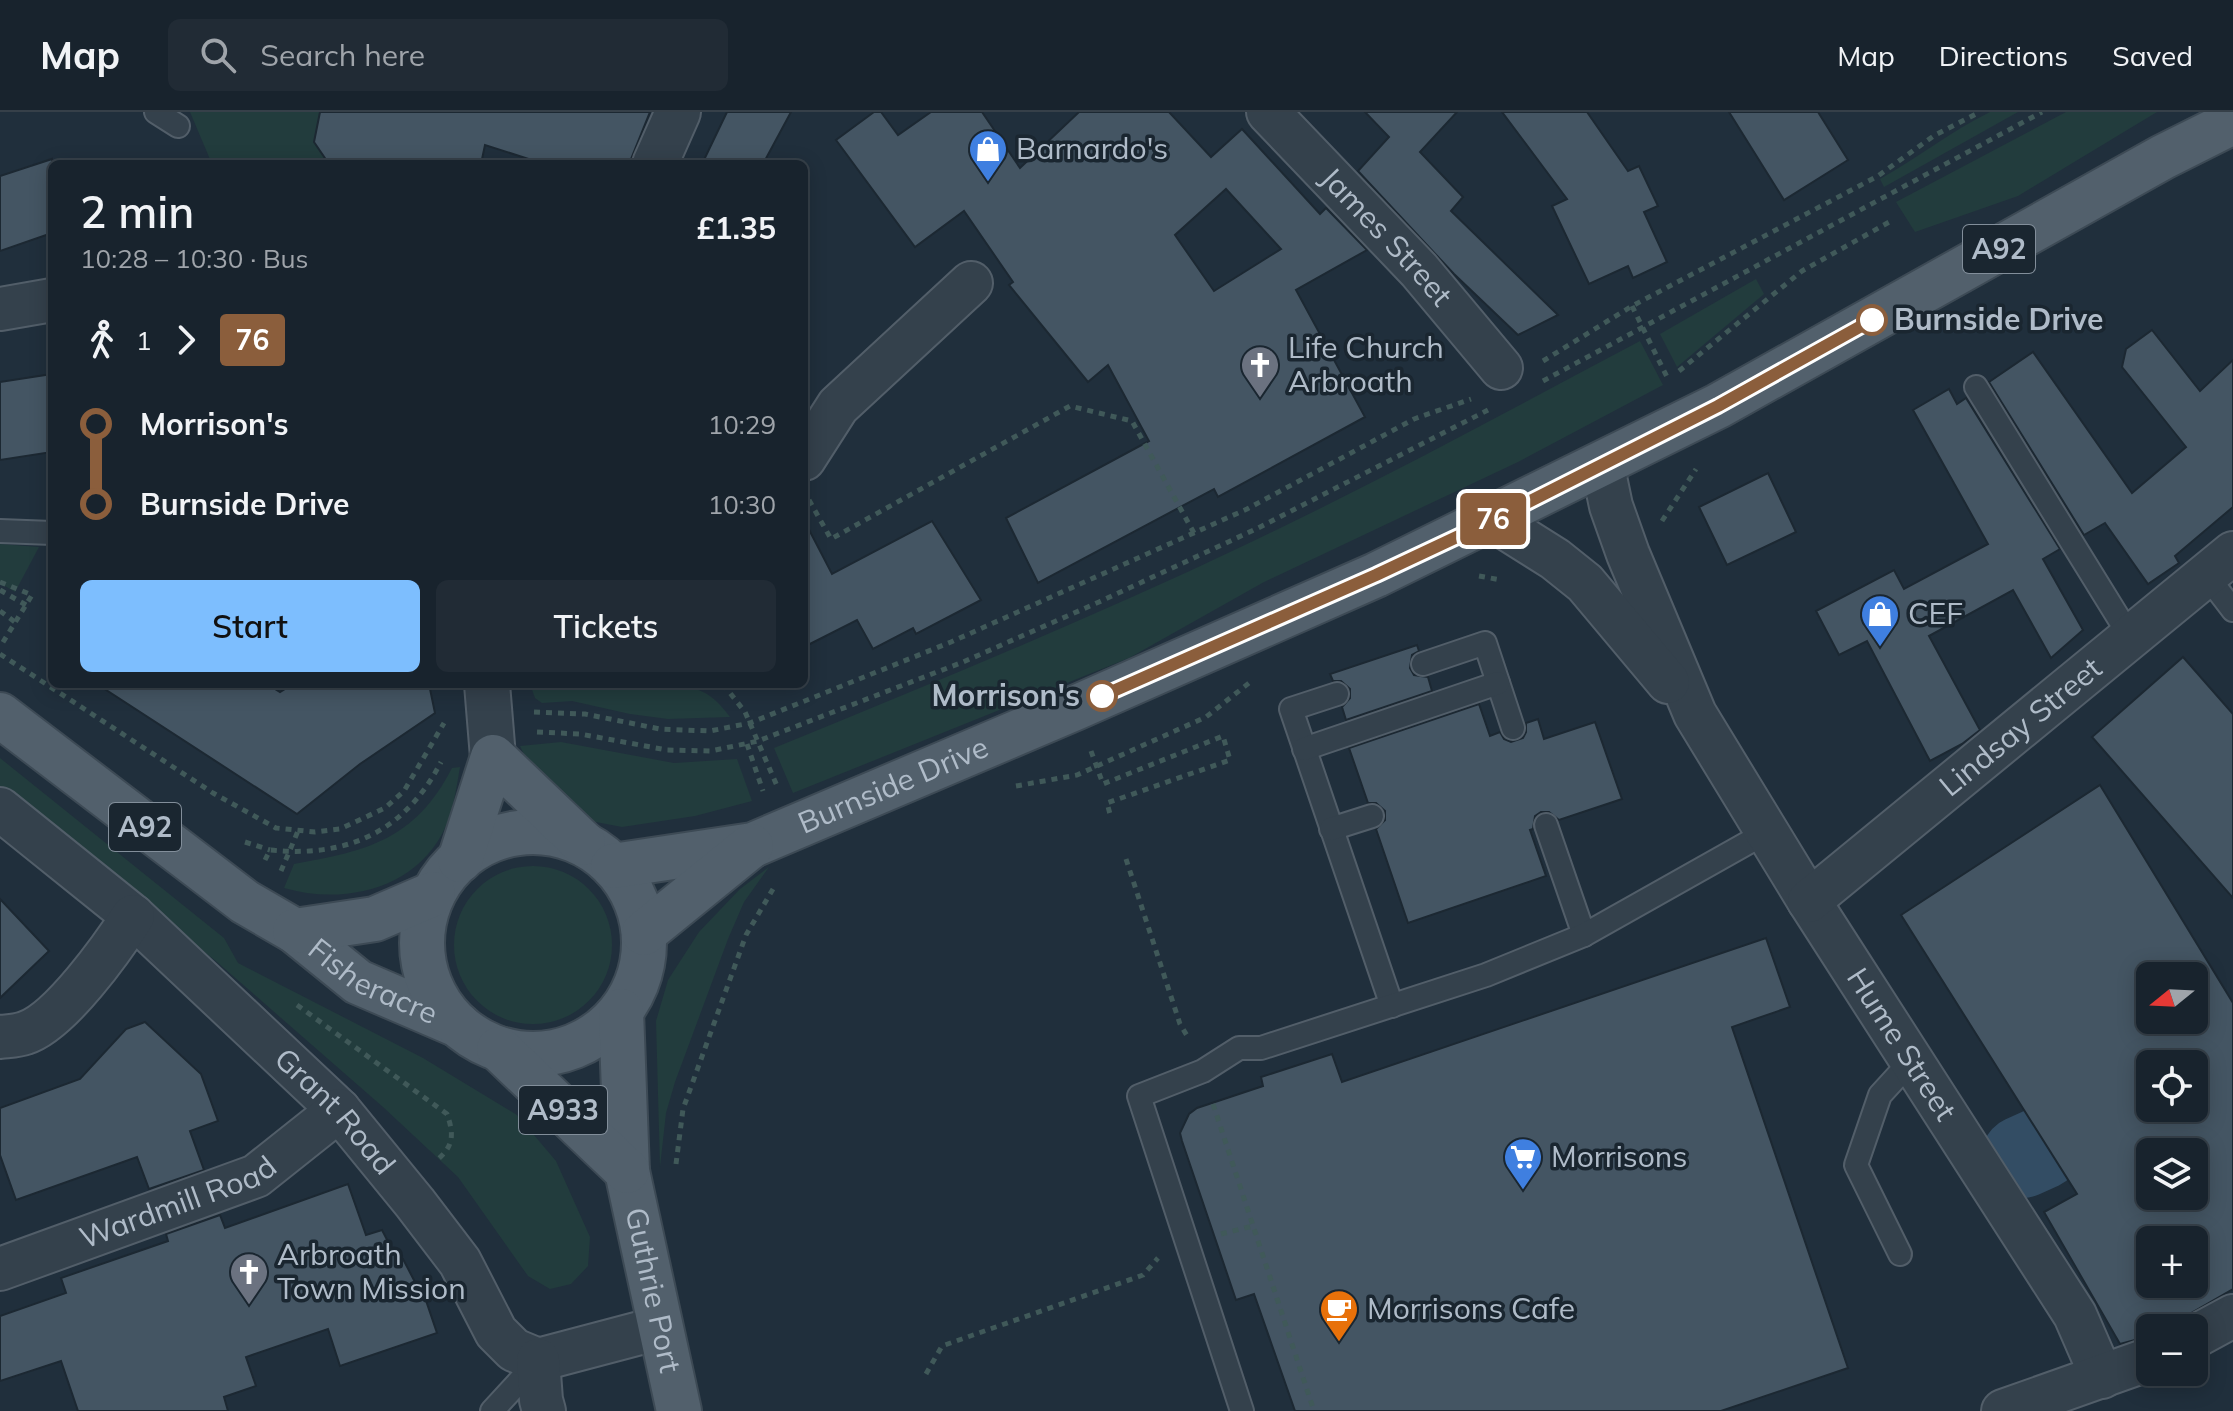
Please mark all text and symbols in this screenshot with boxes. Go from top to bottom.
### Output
search box [168,19,728,91]
text: Map [40,31,120,79]
icon: search [196,33,240,77]
text: Search here [260,36,425,74]
text: Map [1837,38,1895,73]
text: Directions [1939,38,2068,73]
text: Saved [2112,38,2193,73]
shop icon: Barnardo's [967,128,1009,183]
place label: Barnardo's [1016,129,1168,167]
street label: James Street [1313,159,1461,313]
text: 2 min [80,184,194,239]
text: £1.35 [697,209,776,247]
road number: A92 [1963,225,2035,273]
text: 10:28 – 10:30 · Bus [80,242,309,275]
place label: Burnside Drive [1894,300,2104,338]
marker: Burnside Drive [1857,305,1887,335]
icon: walk [80,318,124,362]
icon: forward [164,318,208,362]
text: 76 [236,322,269,357]
text: 1 [136,324,152,357]
place label: Life Church Arbroath [1288,328,1444,400]
church icon: Life Church Arbroath [1239,344,1281,399]
text: Morrison's [140,405,288,443]
text: 10:29 [708,408,776,441]
text: Burnside Drive [140,485,350,523]
text: 10:30 [708,488,776,521]
line badge: 76 [1457,493,1529,545]
text: 76 [1476,501,1510,536]
button: Start [80,580,420,672]
button: Tickets [436,580,776,672]
shop icon: CEF [1859,593,1901,648]
place label: CEF [1908,594,1963,632]
street label: Lindsay Street [1931,649,2109,804]
place label: Morrison's [932,676,1080,714]
marker: Morrison's [1087,681,1117,711]
street label: Burnside Drive [792,727,994,842]
road number: A92 [109,803,181,851]
street label: Fisheracre [301,929,444,1032]
street label: Hume Street [1839,961,1965,1127]
north arrow [2136,962,2208,1034]
map controls [2136,962,2208,1386]
street label: Grant Road [267,1039,404,1182]
button: locate [2136,1050,2208,1122]
road number: A933 [519,1086,607,1134]
supermarket icon: Morrisons [1502,1136,1544,1191]
place label: Morrisons [1551,1137,1687,1175]
button: layers [2136,1138,2208,1210]
street label: Wardmill Road [74,1147,284,1256]
street label: Guthrie Port [617,1204,690,1376]
button: + [2136,1226,2208,1298]
place label: Arbroath Town Mission [277,1235,466,1307]
church icon: Arbroath Town Mission [228,1251,270,1306]
cafe icon: Morrisons Cafe [1318,1288,1360,1343]
place label: Morrisons Cafe [1367,1289,1575,1327]
button: − [2136,1314,2208,1386]

